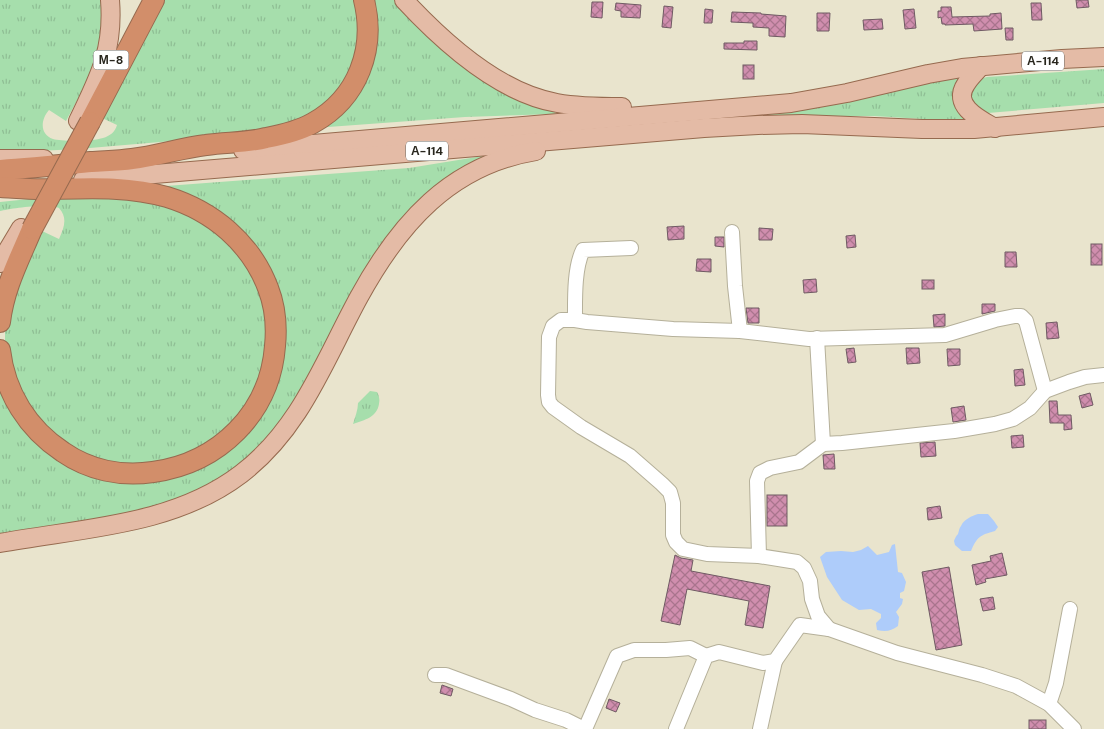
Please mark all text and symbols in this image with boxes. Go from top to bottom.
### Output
road number: М-8 [94,50,128,70]
road number: А-114 [1022,51,1064,70]
road number: А-114 [406,142,448,160]

